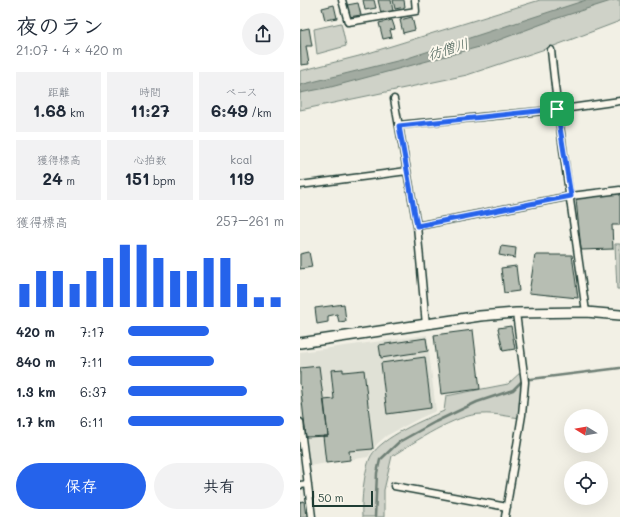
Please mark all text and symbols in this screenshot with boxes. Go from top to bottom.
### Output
text: 夜のラン [16,11,104,40]
button: share [242,13,284,55]
water label: 彷僧川 [425,33,471,64]
text: 21:07 · 4 × 420 m [16,41,123,58]
text: 距離 [48,84,70,99]
text: 時間 [139,84,161,99]
text: ペース [225,84,258,99]
pin [540,92,574,126]
icon: arrive [546,98,568,120]
text: 1.68 [33,99,66,121]
text: 11:27 [130,99,170,121]
text: 6:49 [211,99,248,121]
text: km [66,105,85,120]
text: /km [248,105,272,120]
text: 獲得標高 [37,152,81,167]
text: 心拍数 [133,152,166,167]
text: kcal [230,152,252,167]
text: 24 [42,167,63,189]
text: 151 [124,167,149,189]
text: 119 [229,167,254,189]
text: m [63,173,75,188]
text: bpm [149,173,176,188]
text: 257–261 m [216,212,284,229]
text: 獲得標高 [16,213,68,230]
text: 420 m [16,323,55,340]
text: 7:17 [80,323,104,340]
text: 840 m [16,353,56,370]
text: 7:11 [80,353,103,370]
text: 1.3 km [16,383,56,400]
text: 6:37 [80,383,107,400]
north arrow [564,409,608,453]
map controls [564,409,608,505]
text: 1.7 km [16,413,55,430]
text: 6:11 [80,413,104,430]
button: locate [564,461,608,505]
button: 保存 [16,463,146,509]
button: 共有 [154,463,284,509]
scale bar [312,489,373,508]
text: 50 m [318,490,344,505]

